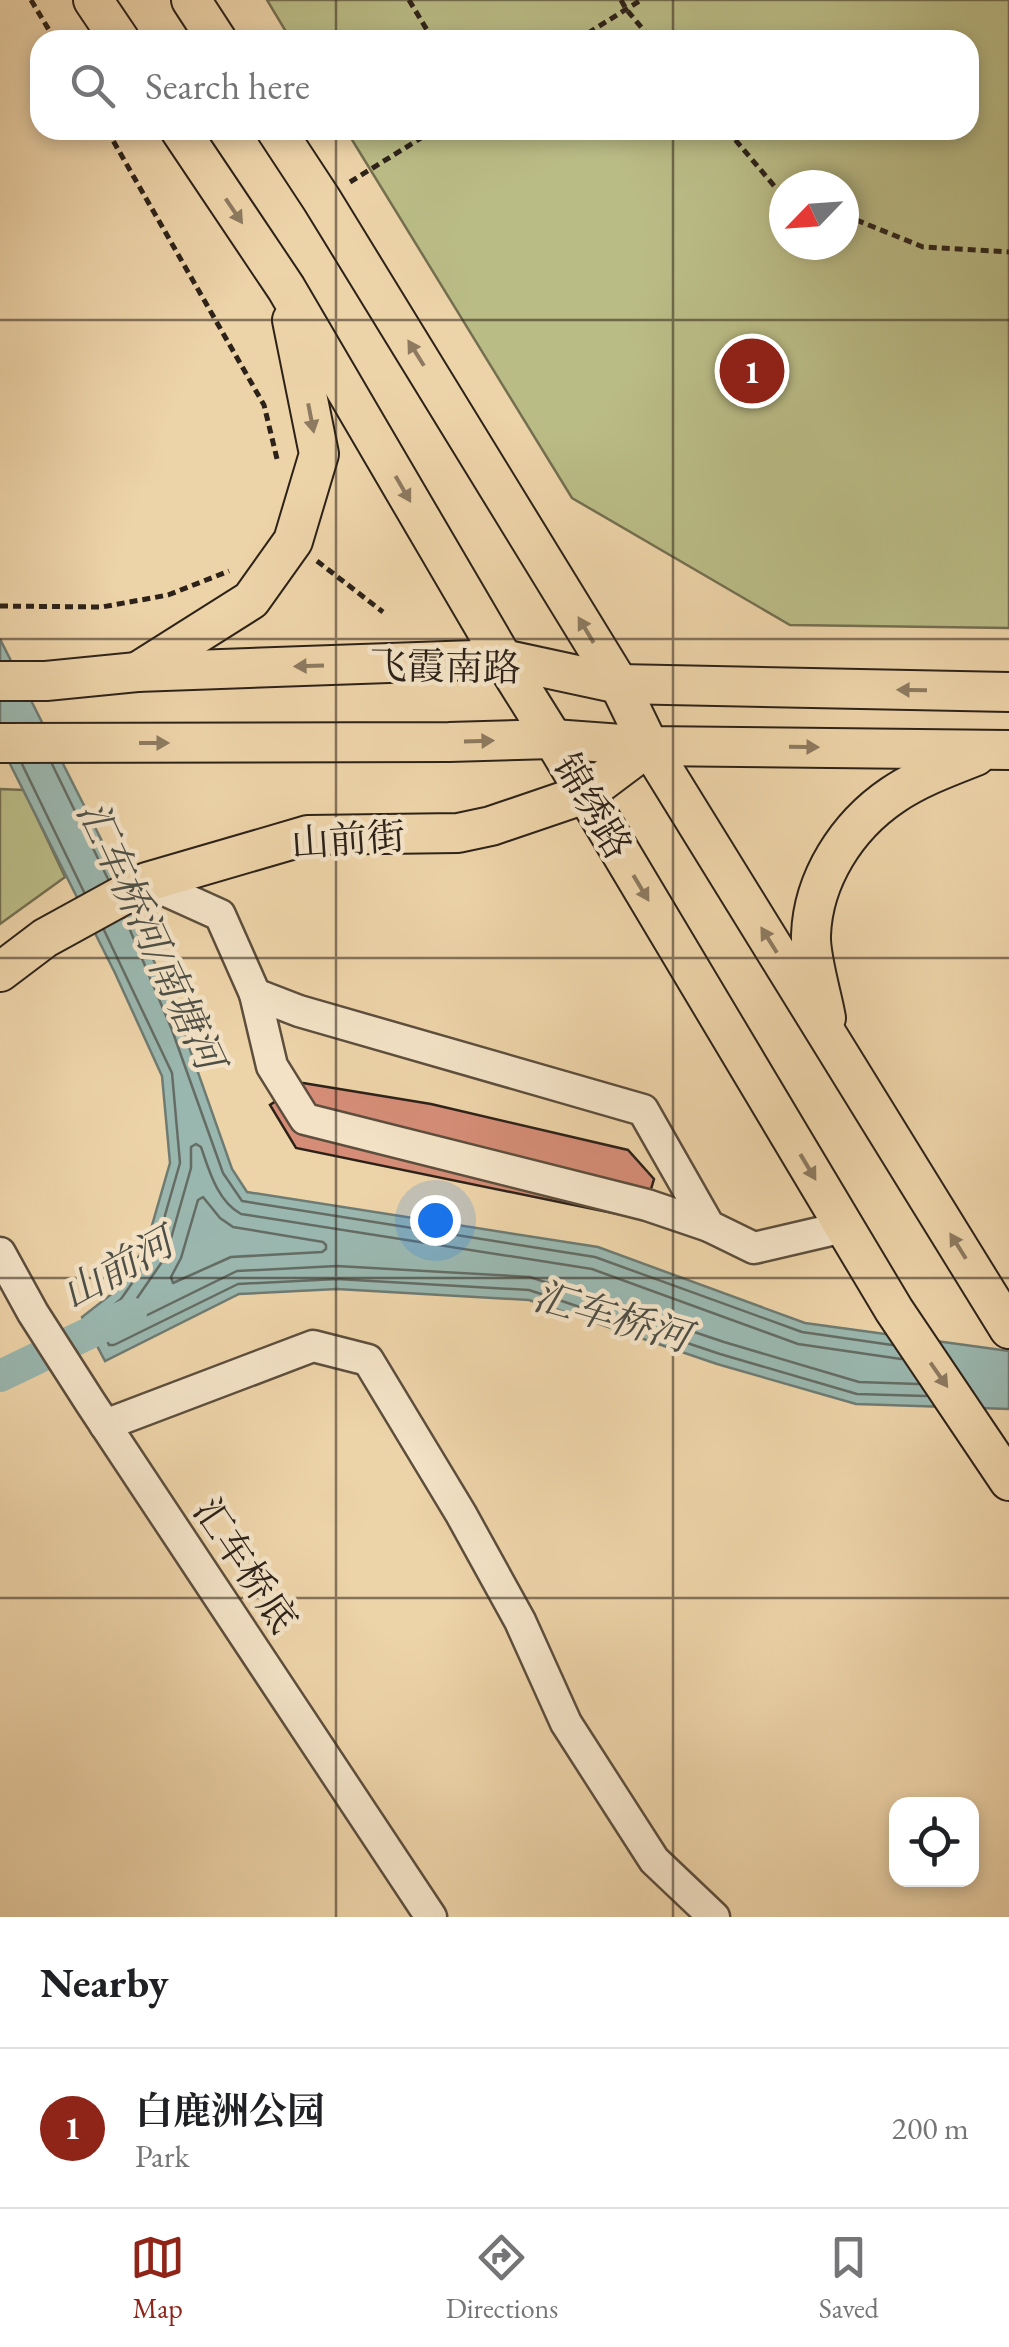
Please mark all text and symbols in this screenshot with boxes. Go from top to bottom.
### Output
search box [30,30,979,140]
icon: search [65,58,120,113]
text: Search here [145,61,310,110]
north arrow [769,170,859,260]
one-way arrow [224,198,243,225]
pin: 1 [720,334,784,408]
one-way arrow [408,339,425,367]
one-way arrow [304,403,320,434]
one-way arrow [394,474,411,503]
one-way arrow [578,616,595,644]
street label: 飞霞南路 [369,640,521,692]
one-way arrow [293,658,325,674]
one-way arrow [895,682,927,698]
one-way arrow [464,733,496,749]
one-way arrow [139,735,171,751]
one-way arrow [788,740,820,756]
street label: 锦绣路 [543,745,643,867]
water label: 汇车桥河/南塘河 [66,792,239,1083]
street label: 山前街 [289,811,407,867]
one-way arrow [632,874,649,902]
one-way arrow [760,926,778,954]
one-way arrow [799,1153,816,1181]
your location [410,1195,461,1246]
water label: 山前河 [52,1213,187,1320]
one-way arrow [950,1232,967,1260]
water label: 汇车桥河 [528,1269,702,1365]
one-way arrow [929,1362,948,1389]
street label: 汇车桥底 [183,1488,309,1642]
map controls [889,1797,979,1887]
button: locate [889,1797,979,1887]
text: Nearby [40,1955,169,2010]
text: 白鹿洲公园 [135,2086,325,2135]
text: 1 [64,2107,81,2149]
text: 200 m [892,2107,969,2149]
text: Park [135,2135,190,2177]
tab: Map [130,2230,185,2326]
tab: Directions [446,2230,558,2326]
tab: Saved [819,2230,879,2326]

